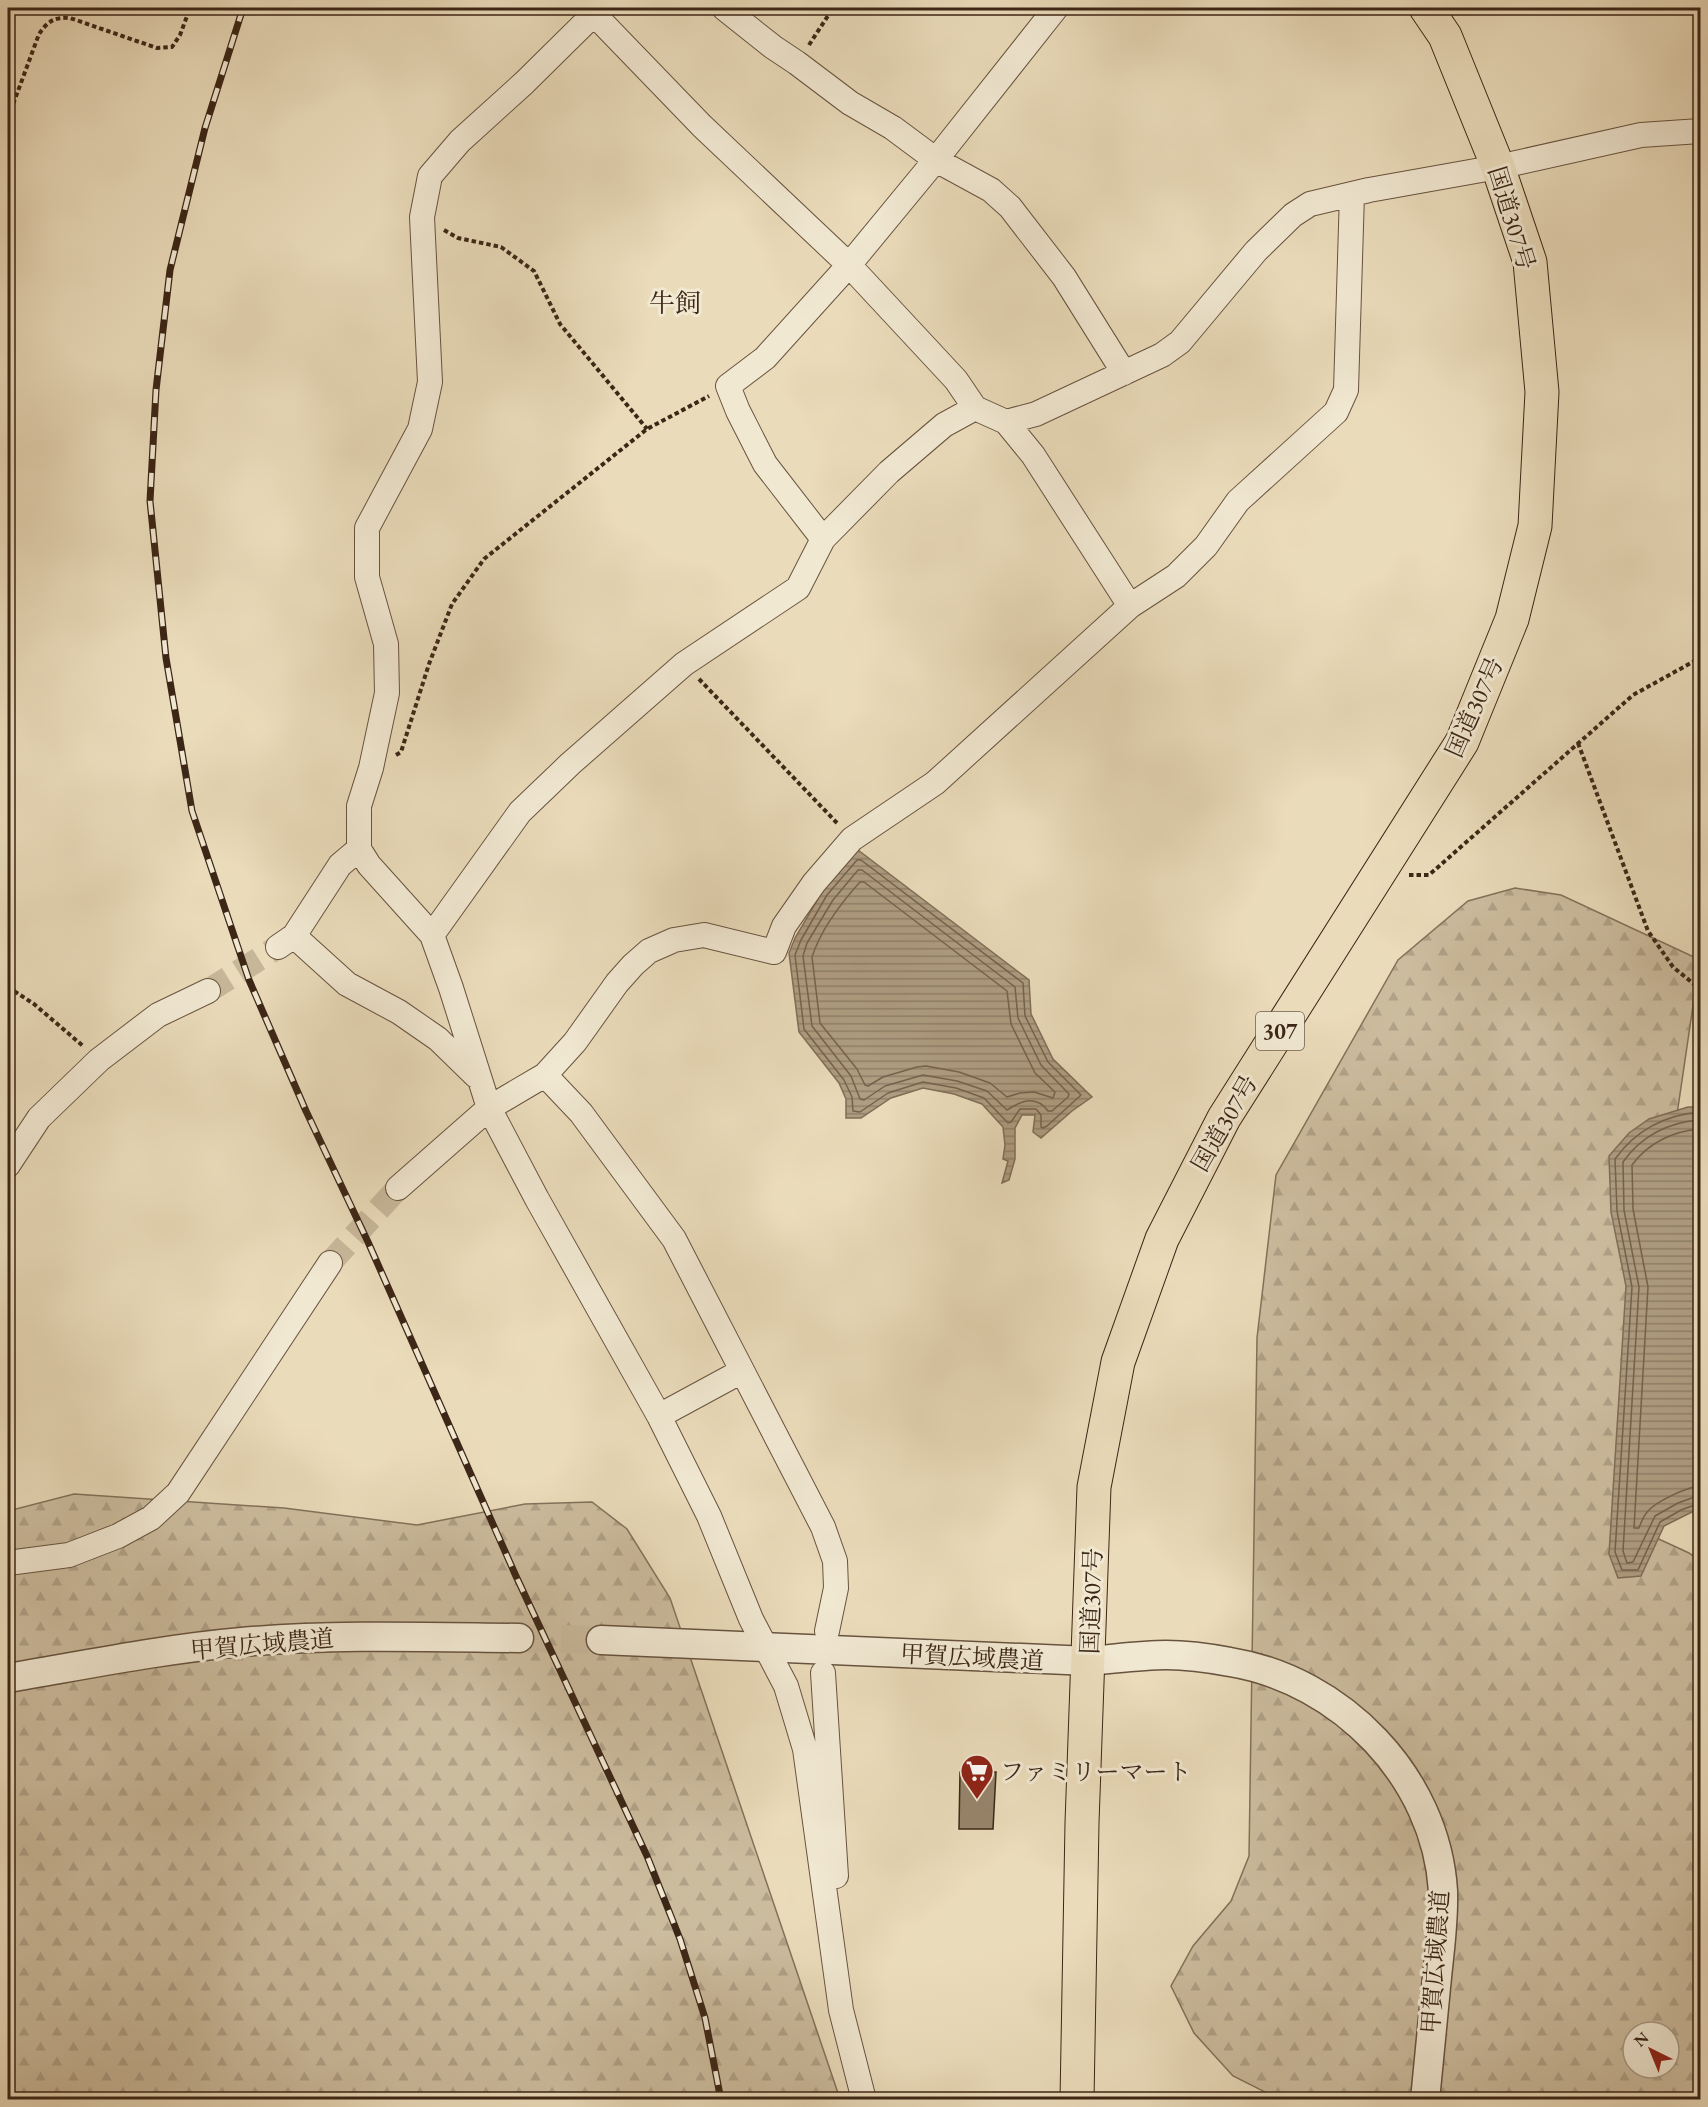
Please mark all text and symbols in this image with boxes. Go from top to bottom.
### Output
street label: 国道307号 [1482,163,1542,273]
district label: 牛飼 [649,286,701,320]
street label: 国道307号 [1438,652,1510,762]
road number: 307 [1256,1012,1304,1050]
street label: 国道307号 [1184,1069,1264,1177]
street label: 国道307号 [1074,1547,1108,1655]
street label: 甲賀広域農道 [189,1622,335,1666]
street label: 甲賀広域農道 [899,1638,1045,1676]
supermarket icon: ファミリーマート [959,1753,995,1800]
place label: ファミリーマート [1000,1756,1192,1787]
street label: 甲賀広域農道 [1415,1889,1455,2035]
north arrow [1621,2020,1681,2080]
text: N [1629,2027,1653,2051]

